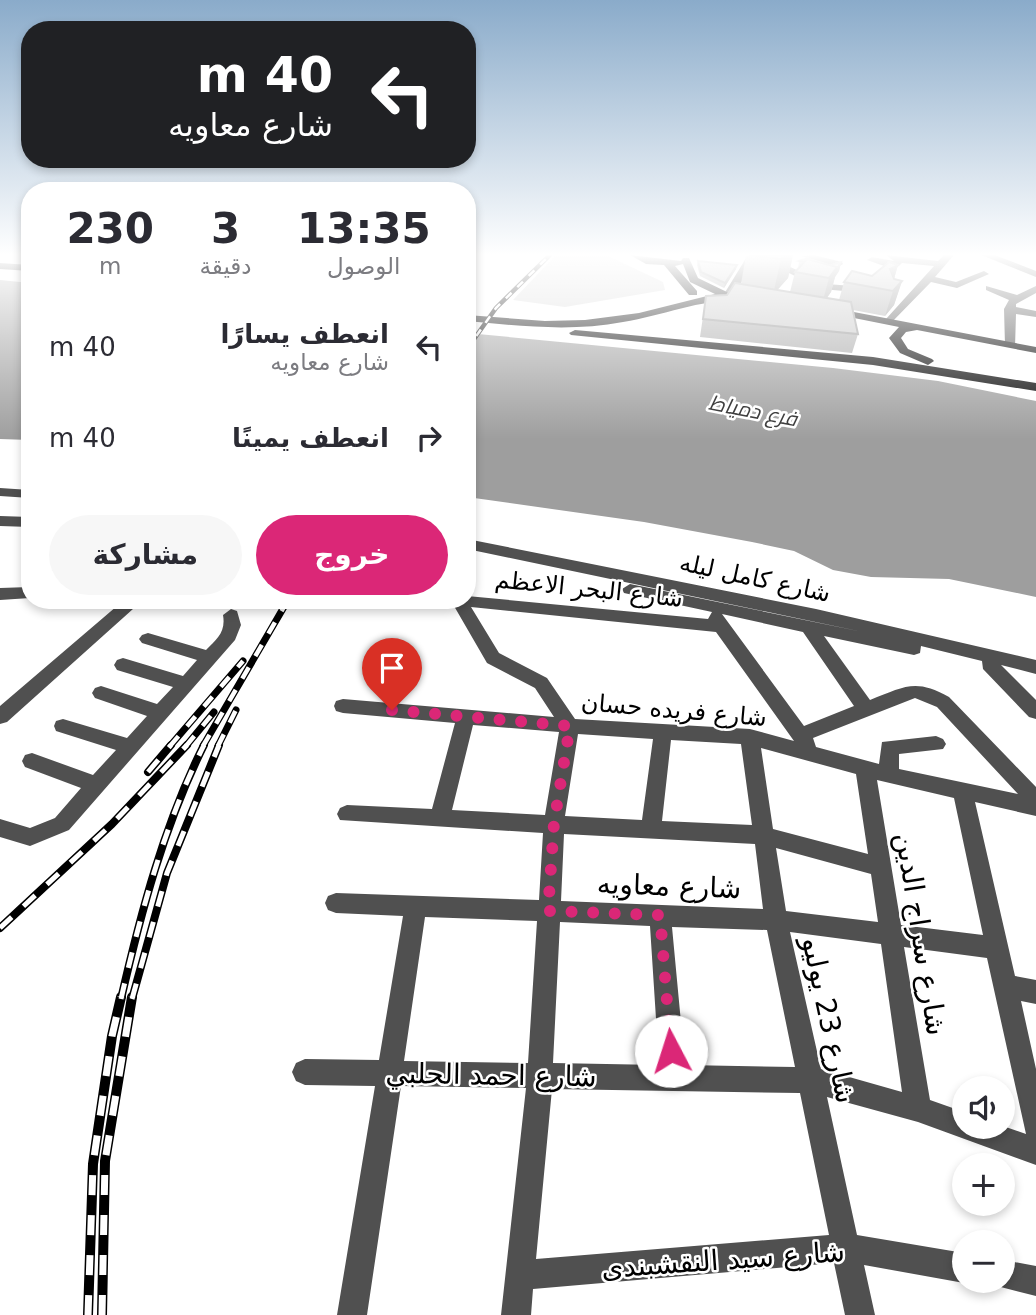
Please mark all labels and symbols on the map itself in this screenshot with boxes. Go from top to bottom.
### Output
water label: فرع دمياط [706,391,800,434]
street label: شارع كامل ليله [677,548,833,608]
street label: شارع البحر الاعظم [494,565,684,613]
pin [362,638,422,710]
street label: شارع فريده حسان [580,688,768,732]
street label: شارع سراج الدين [888,830,953,1038]
street label: شارع معاويه [596,867,742,905]
street label: شارع 23 يوليو [795,932,863,1106]
position arrow [634,1014,708,1088]
street label: شارع احمد الحلبي [385,1057,597,1093]
street label: شارع سيد النقشبندى [600,1235,846,1285]

